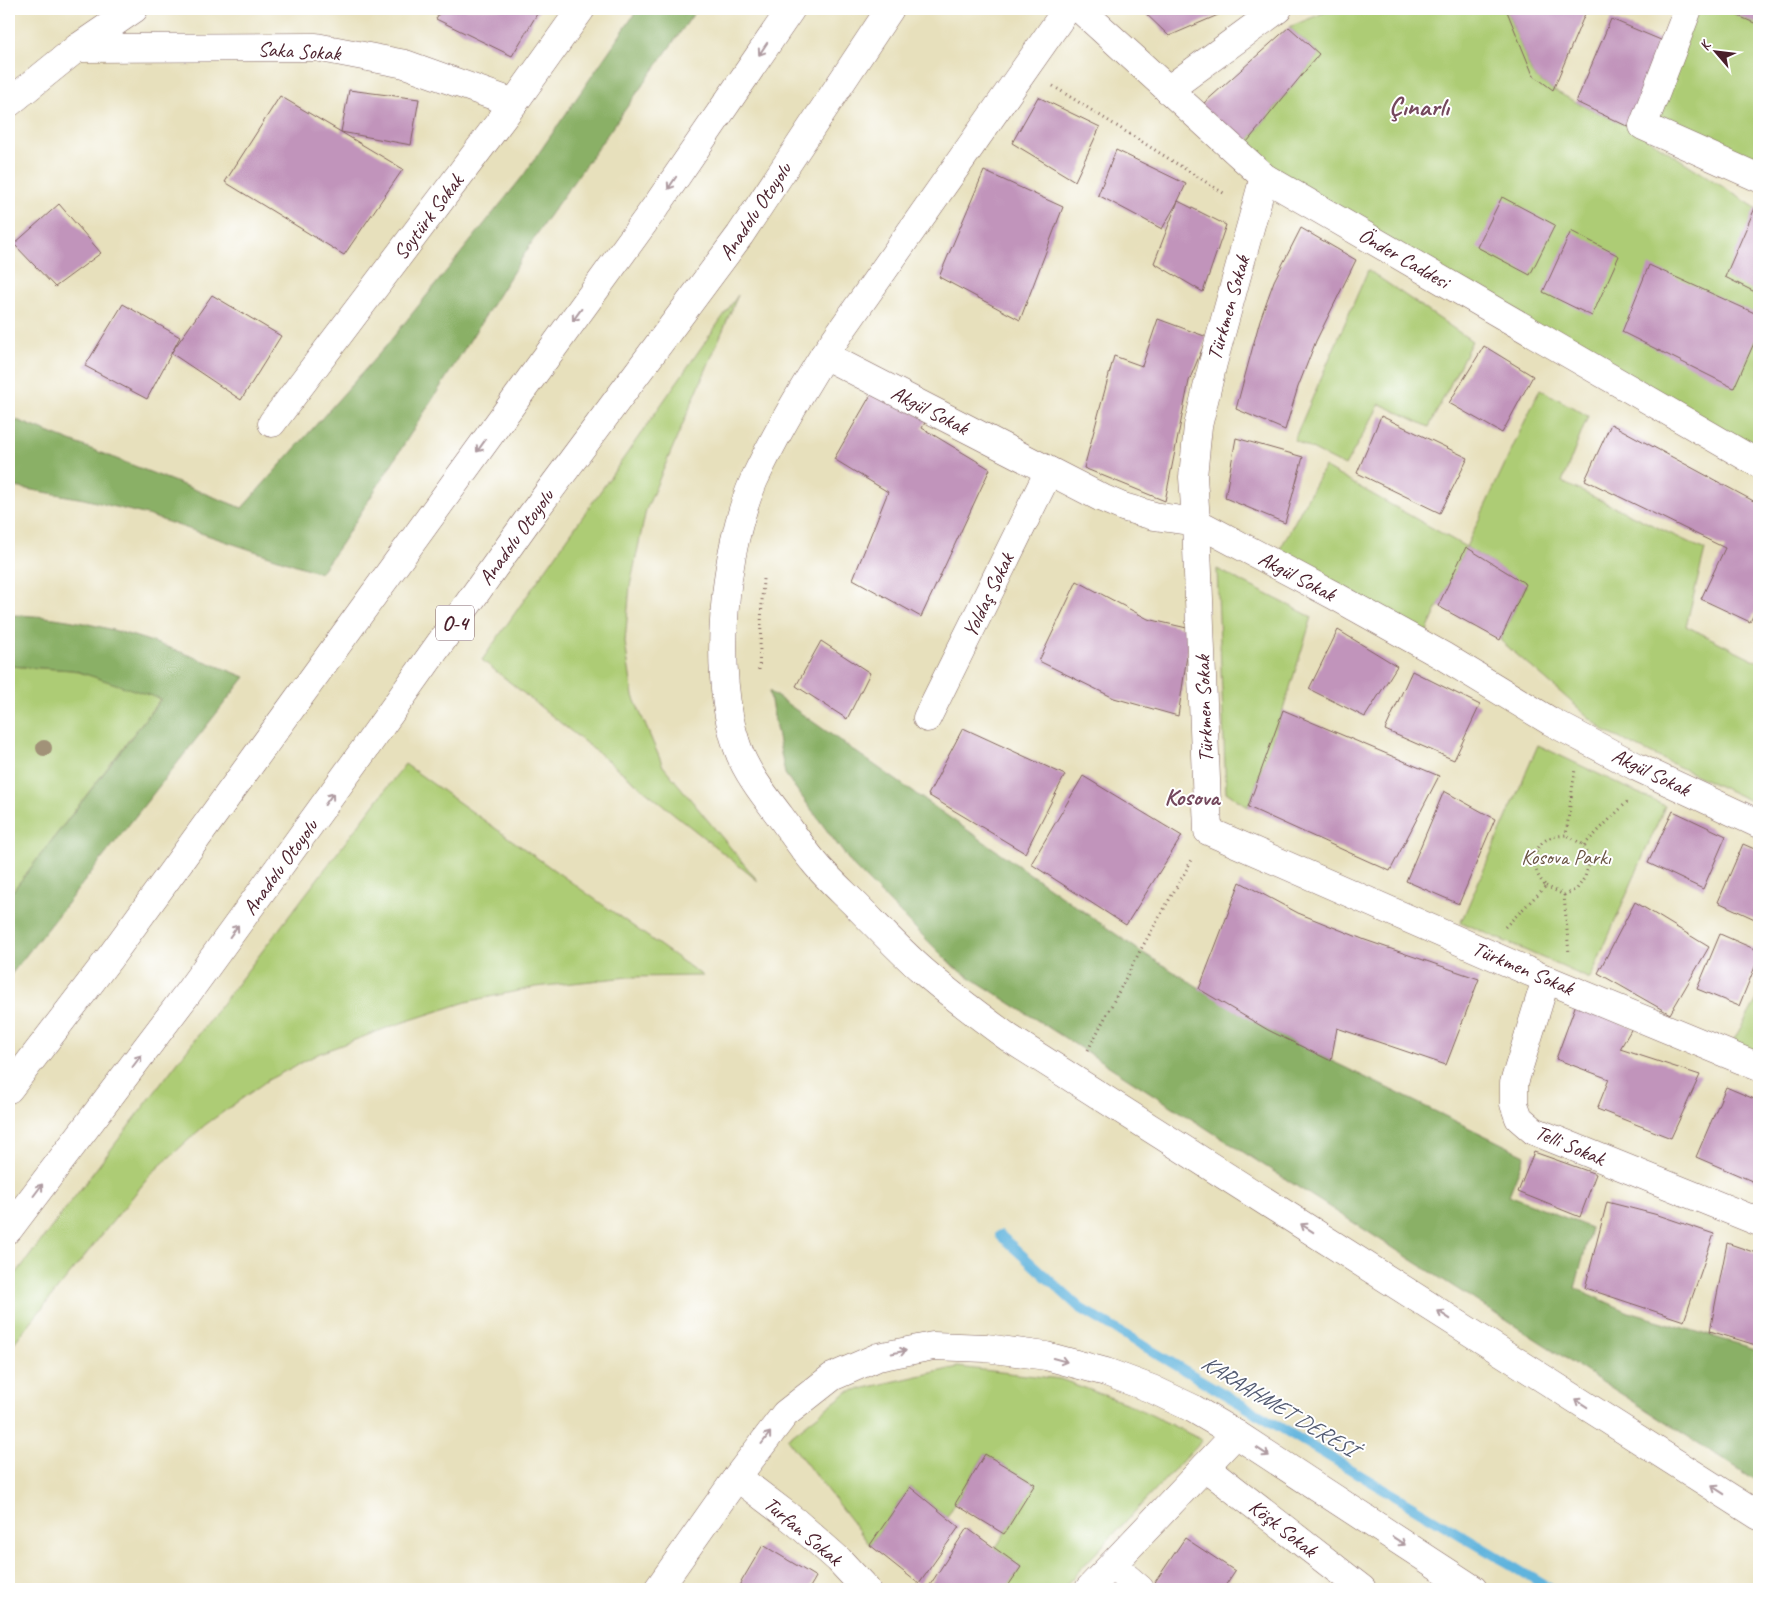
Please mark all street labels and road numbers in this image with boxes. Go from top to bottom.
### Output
street label: Saka Sokak [257,36,342,66]
street label: Anadolu Otoyolu [713,156,798,265]
street label: Soytürk Sokak [387,167,470,265]
street label: Önder Caddesi [1354,222,1457,296]
street label: Türkmen Sokak [1201,252,1256,363]
street label: Akgül Sokak [887,380,974,441]
street label: Anadolu Otoyolu [473,483,560,590]
street label: Akgül Sokak [1254,545,1341,608]
street label: Yoldaş Sokak [957,547,1020,641]
road number: O-4 [436,606,474,640]
street label: Türkmen Sokak [1189,654,1219,763]
street label: Akgül Sokak [1608,742,1695,803]
street label: Anadolu Otoyolu [237,813,324,920]
street label: Türkmen Sokak [1469,935,1579,1001]
street label: Telli Sokak [1531,1119,1611,1172]
street label: Turfan Sokak [759,1491,848,1572]
street label: Köşk Sokak [1244,1493,1323,1563]

